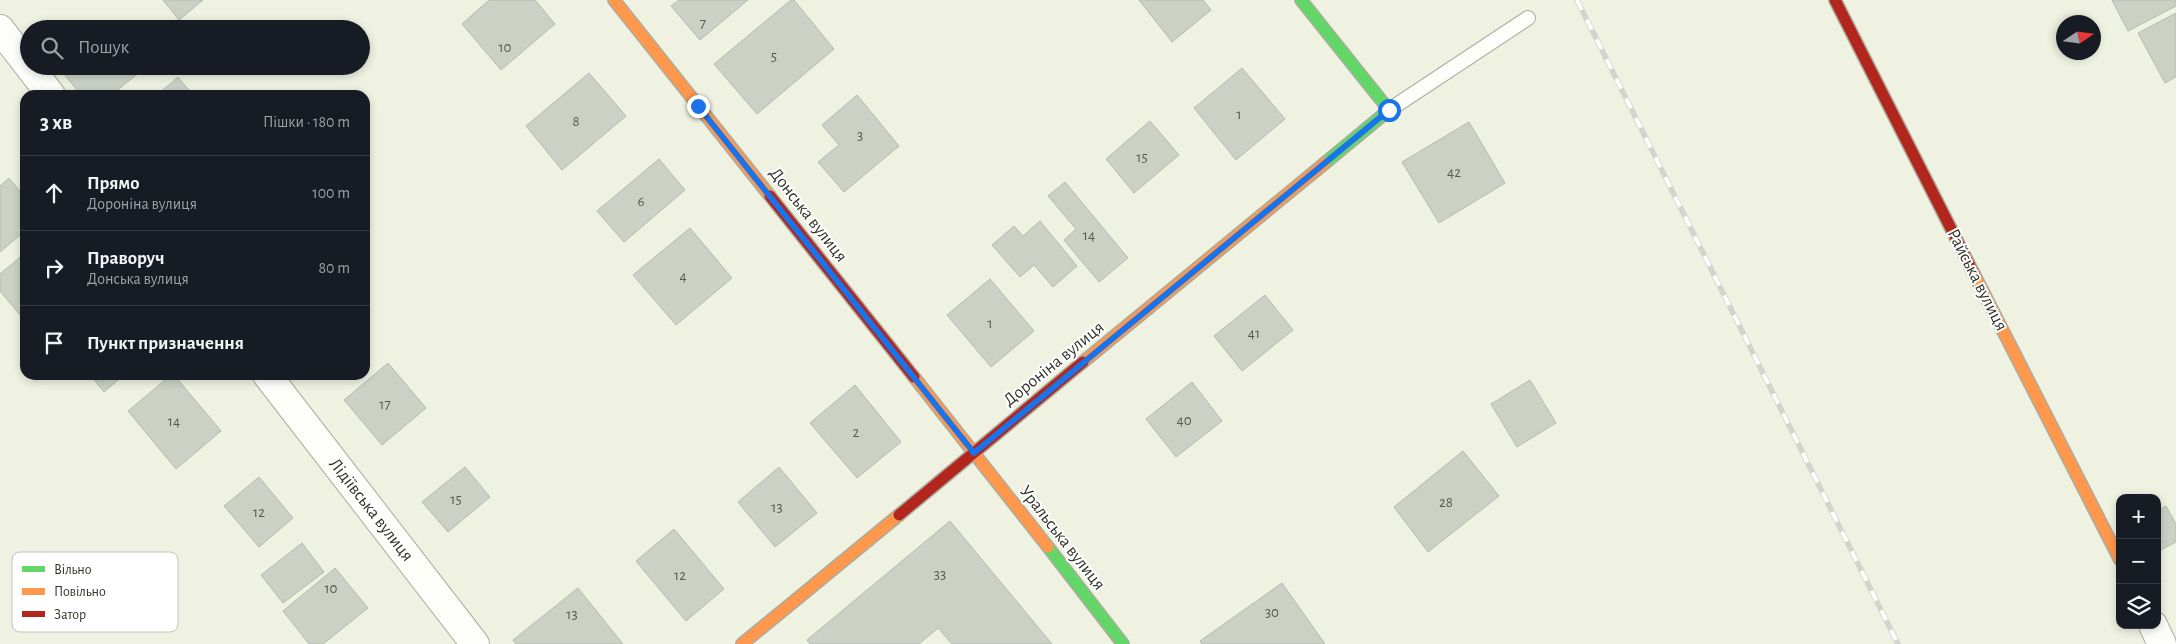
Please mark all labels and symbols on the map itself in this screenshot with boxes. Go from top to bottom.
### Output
north arrow [2056,15,2101,60]
house number: 7 [700,16,706,31]
house number: 10 [498,40,512,55]
house number: 5 [771,49,777,64]
route end [687,95,710,118]
route start [1378,99,1401,122]
house number: 1 [1236,107,1242,122]
house number: 8 [572,114,580,129]
house number: 3 [857,128,863,143]
house number: 15 [1136,150,1148,165]
street label: Донська вулиця [766,164,850,266]
house number: 42 [1447,165,1461,180]
house number: 6 [637,194,645,209]
street label: Райська вулиця [1944,226,2010,334]
house number: 14 [1083,228,1095,243]
house number: 4 [679,269,687,284]
house number: 1 [987,316,993,331]
street label: Дороніна вулиця [1000,318,1108,410]
house number: 41 [1248,326,1260,341]
house number: 17 [379,397,391,412]
house number: 40 [1176,413,1192,428]
house number: 14 [168,414,180,429]
house number: 2 [853,425,860,440]
street label: Лідіївська вулиця [325,455,417,565]
street label: Уральська вулиця [1016,482,1108,594]
house number: 15 [450,492,462,507]
house number: 28 [1439,495,1453,510]
house number: 13 [771,500,783,515]
house number: 12 [253,505,265,520]
legend [12,552,178,632]
text: Вільно [54,563,92,577]
house number: 33 [934,567,946,582]
house number: 12 [674,568,686,583]
house number: 10 [324,581,338,596]
text: Повільно [54,585,106,599]
house number: 30 [1265,605,1279,620]
house number: 13 [566,607,578,622]
text: Затор [54,608,86,622]

